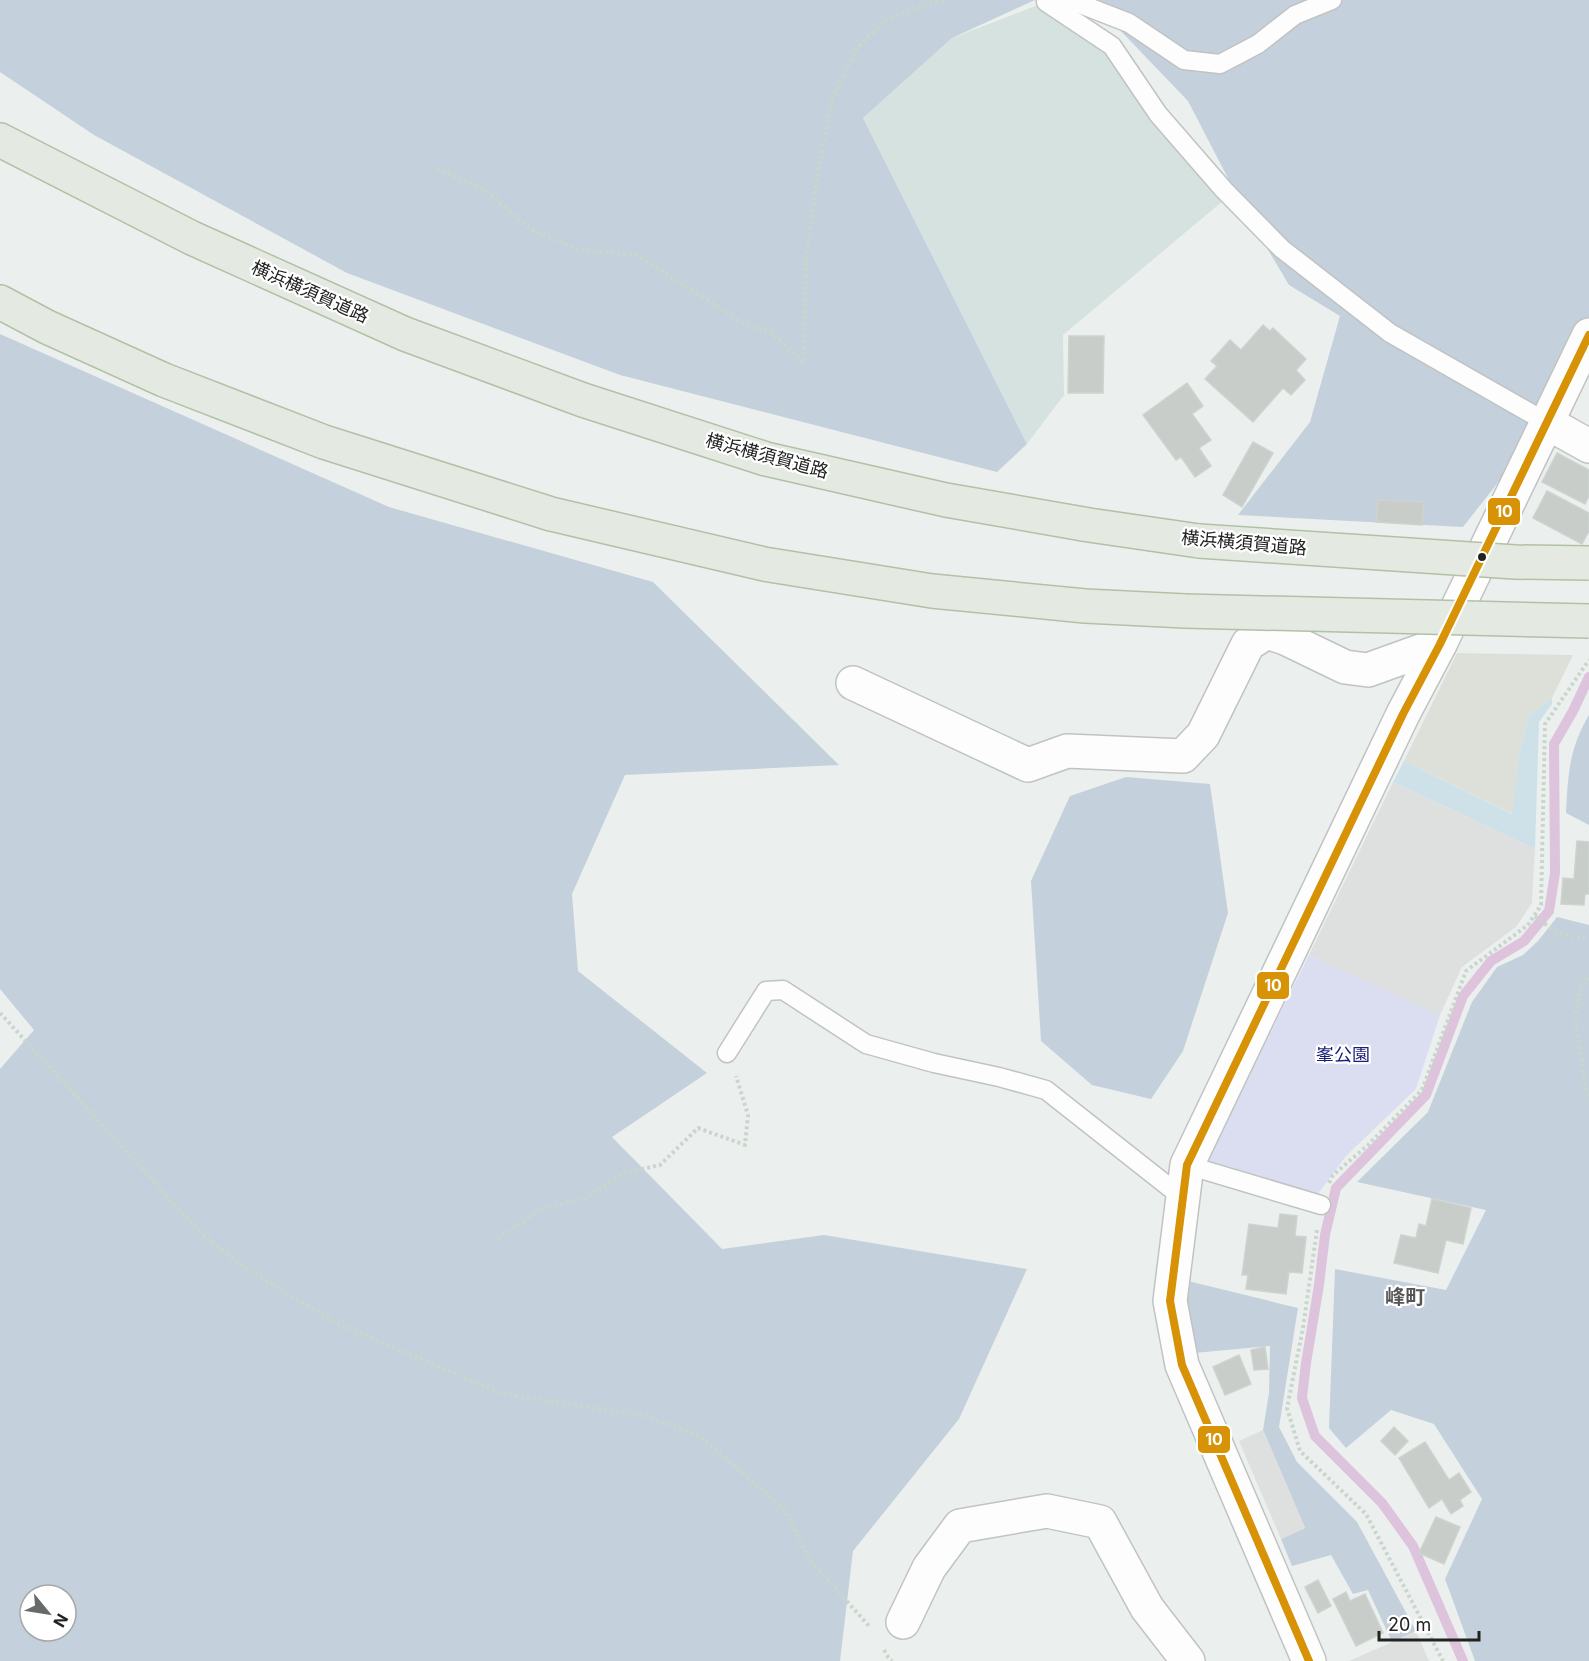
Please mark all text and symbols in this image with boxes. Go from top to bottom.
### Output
street label: 横浜横須賀道路 [248,256,372,327]
street label: 横浜横須賀道路 [704,429,831,482]
line badge: 10 [1487,497,1521,526]
text: 10 [1495,501,1513,521]
street label: 横浜横須賀道路 [1180,527,1308,558]
unlabelled marker [1476,551,1488,563]
line badge: 10 [1256,971,1290,1000]
text: 10 [1264,975,1282,995]
park label: 峯公園 [1316,1044,1370,1065]
district label: 峰町 [1385,1285,1425,1309]
line badge: 10 [1197,1425,1231,1454]
text: 10 [1205,1429,1223,1449]
north arrow [18,1583,78,1643]
scale bar [1379,1604,1480,1642]
text: N [49,1610,73,1631]
text: 20 m [1388,1614,1431,1635]

